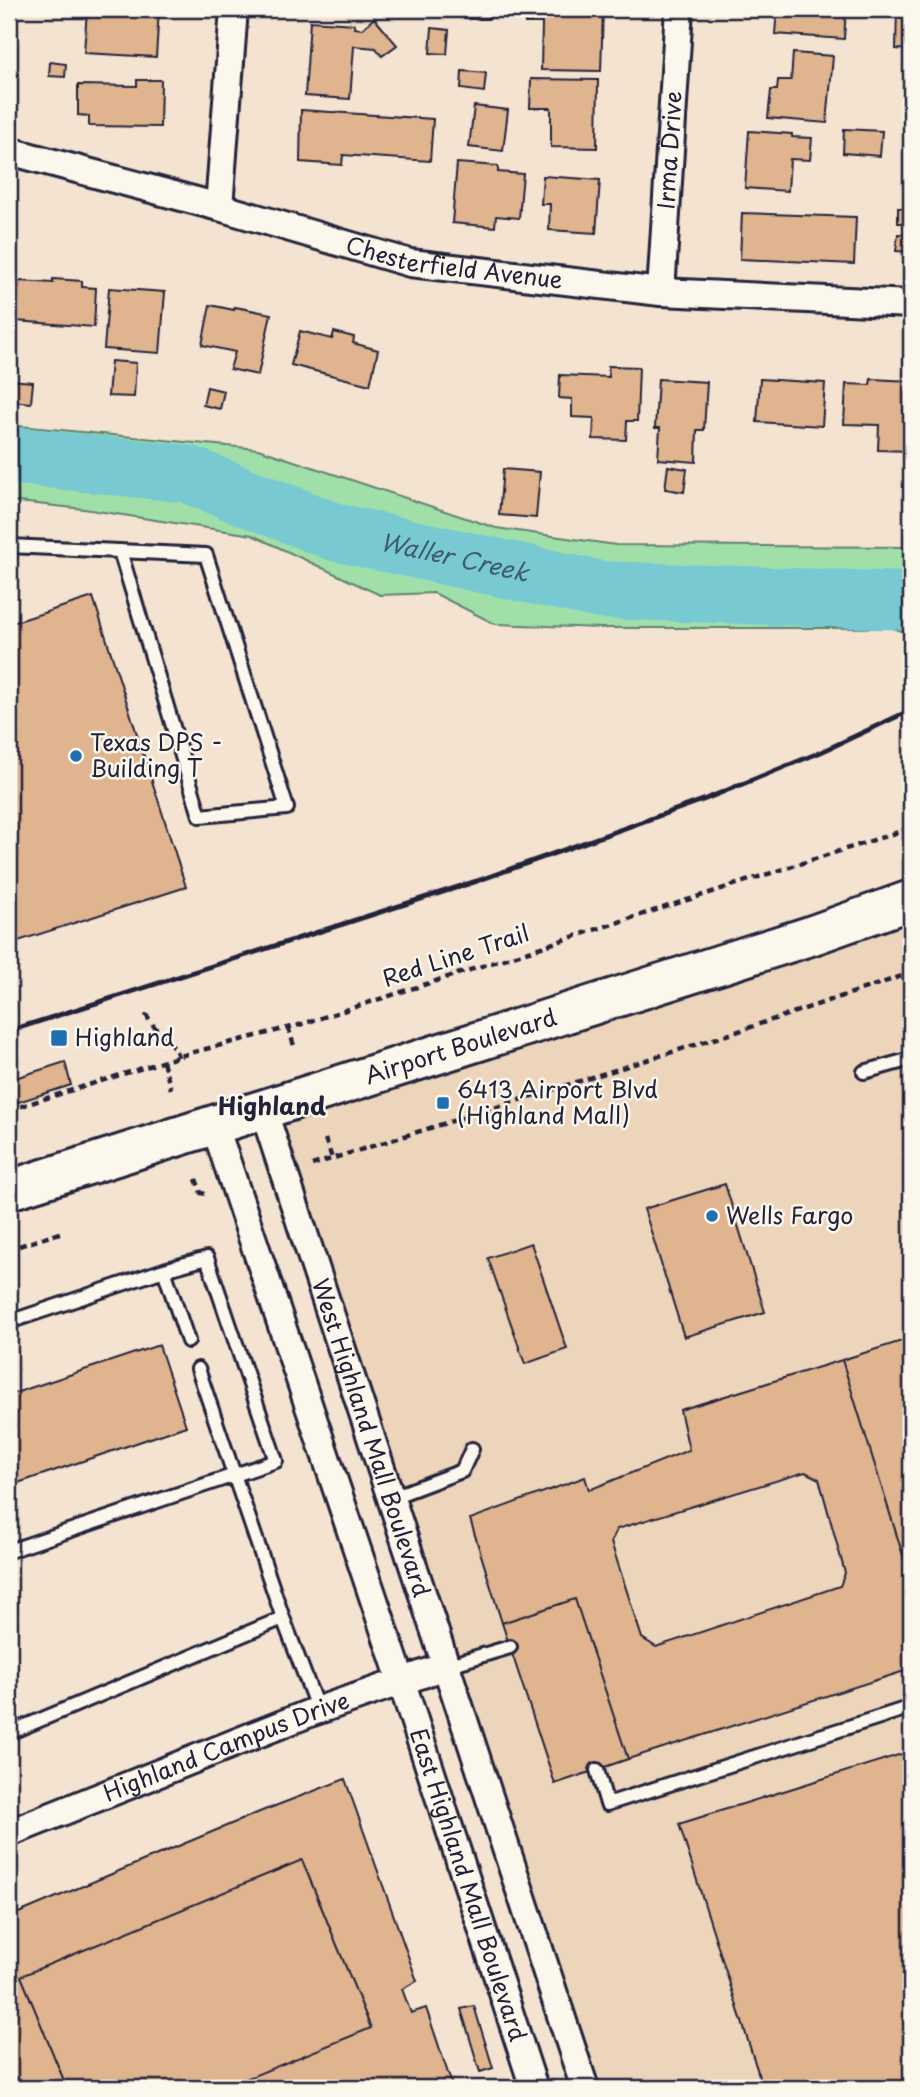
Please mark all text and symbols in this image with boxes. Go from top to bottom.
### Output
street label: Irma Drive [647,90,690,211]
street label: Chesterfield Avenue [342,226,565,297]
water label: Waller Creek [377,522,534,590]
place label: Texas DPS - Building T [90,724,223,785]
marker: Texas DPS - Building T [68,748,84,764]
street label: Red Line Trail [378,914,534,995]
street label: Airport Boulevard [360,999,561,1092]
place label: Highland [75,1019,174,1054]
marker: Highland [49,1028,69,1048]
place label: 6413 Airport Blvd (Highland Mall) [457,1071,658,1132]
district label: Highland [218,1087,326,1123]
marker: 6413 Airport Blvd (Highland Mall) [435,1095,451,1111]
place label: Wells Fargo [726,1197,853,1232]
marker: Wells Fargo [704,1208,720,1224]
street label: West Highland Mall Boulevard [304,1274,440,1601]
street label: Highland Campus Drive [98,1682,354,1810]
street label: East Highland Mall Boulevard [402,1723,537,2045]

